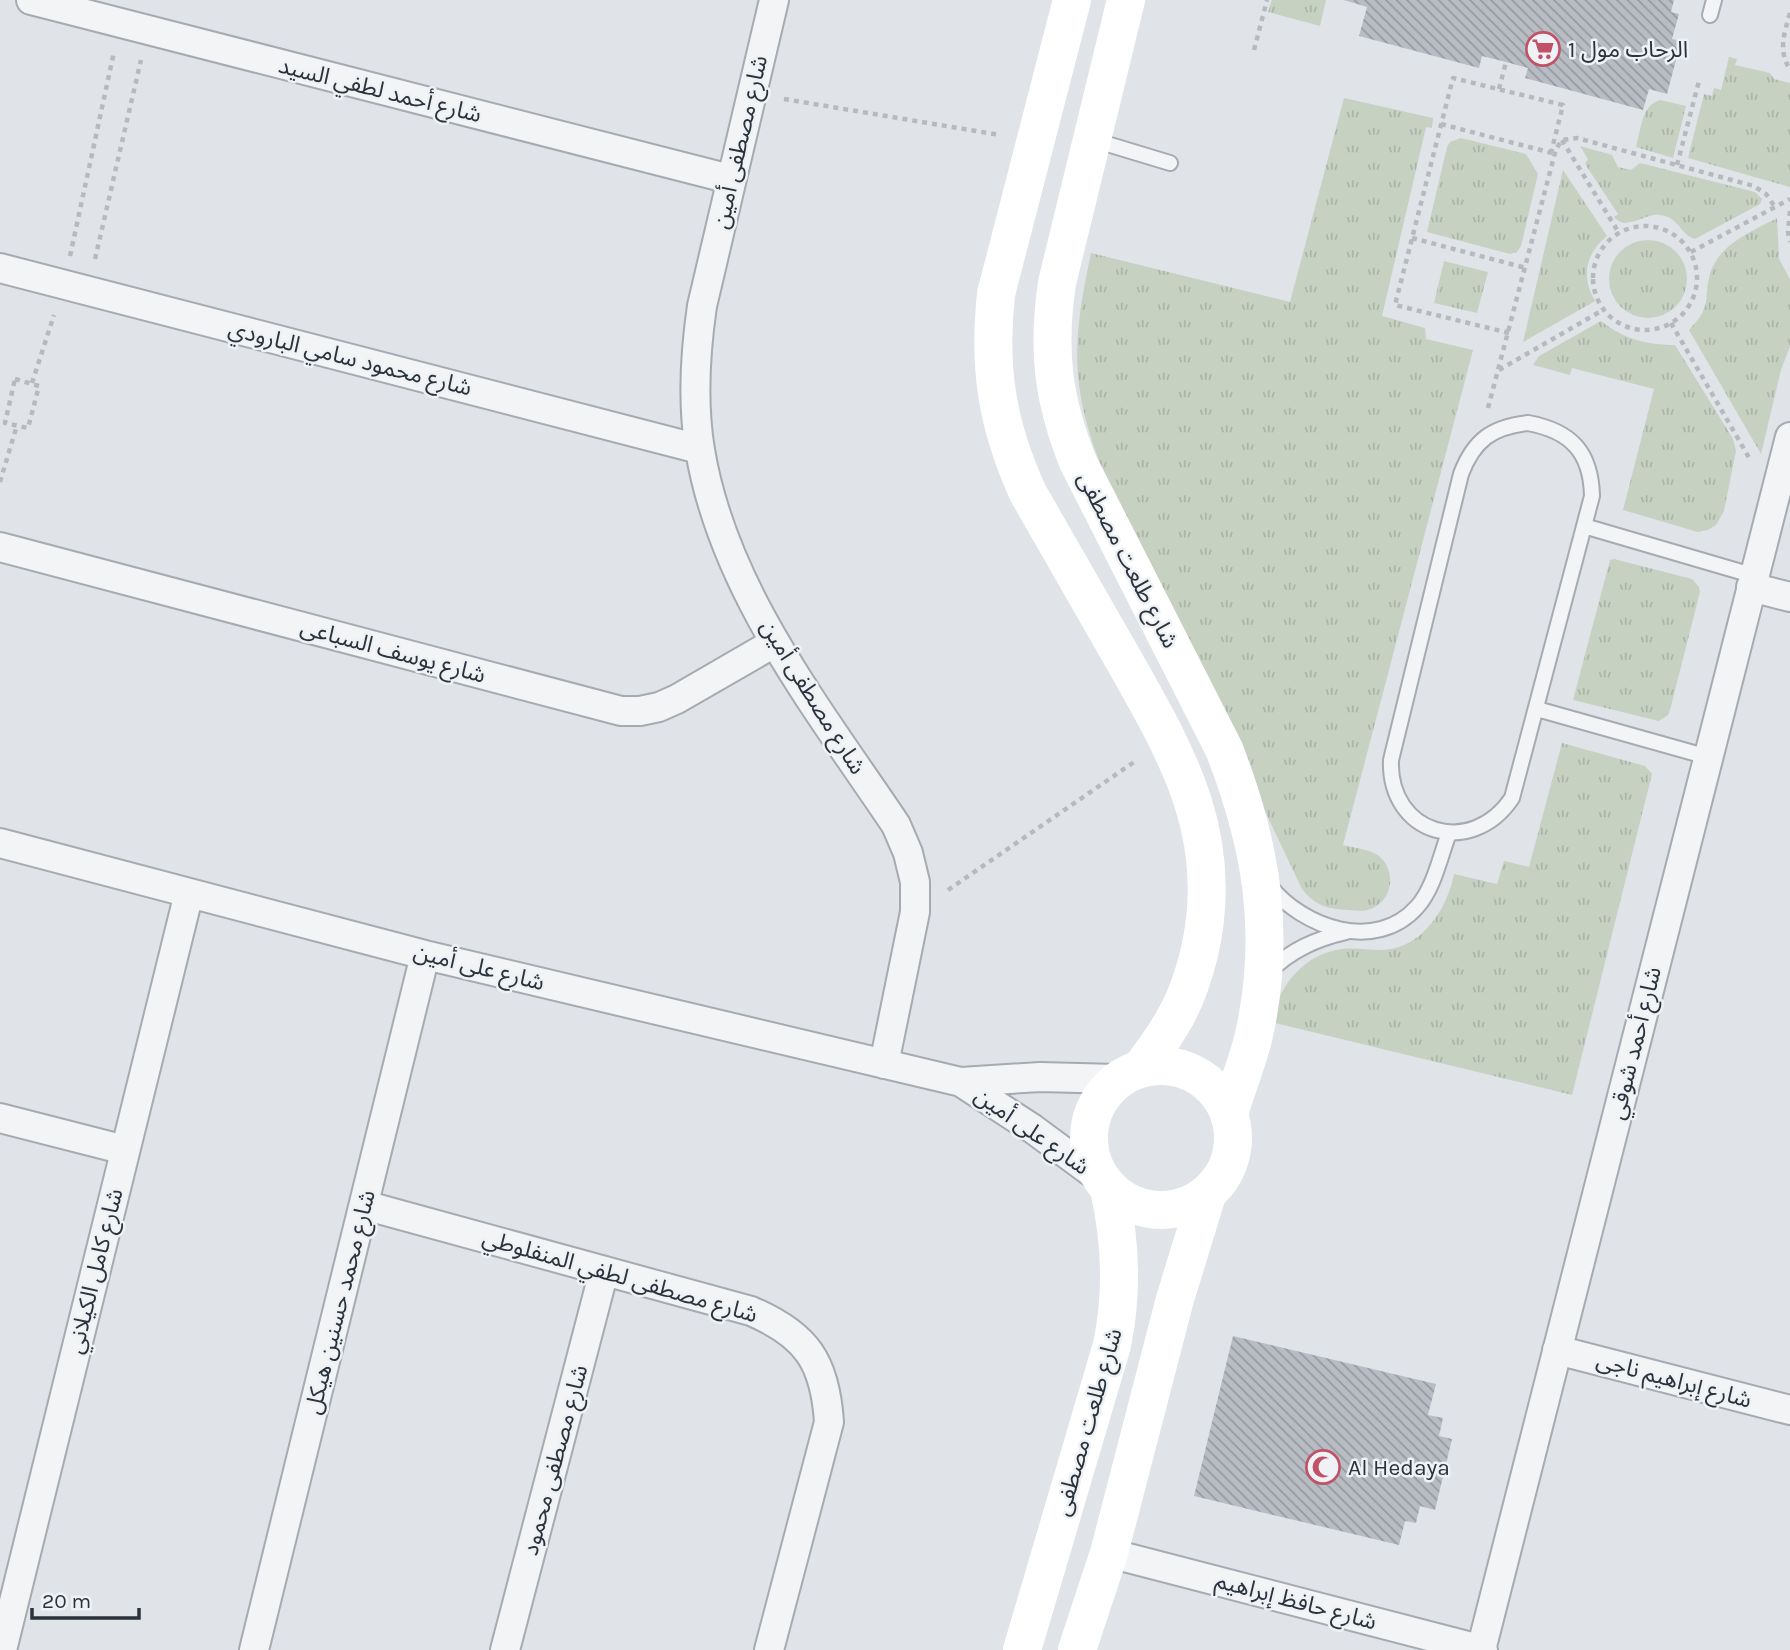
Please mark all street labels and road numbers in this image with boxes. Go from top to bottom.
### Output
street label: شارع أحمد لطفي السيد [275,51,484,132]
street label: شارع مصطفى أمين [706,52,776,232]
street label: شارع محمود سامي البارودي [225,315,475,405]
street label: شارع طلعت مصطفى [1069,467,1184,654]
street label: شارع يوسف السباعى [297,613,489,692]
street label: شارع مصطفى أمين [752,614,872,781]
street label: شارع على أمين [410,937,547,999]
street label: شارع أحمد شوقي [1602,964,1670,1123]
street label: شارع على أمين [968,1081,1095,1183]
street label: شارع كامل الكيلاني [61,1186,132,1357]
street label: شارع محمد حسنين هيكل [299,1187,384,1418]
street label: شارع مصطفى لطفي المنفلوطي [479,1224,761,1331]
street label: شارع طلعت مصطفى [1048,1325,1131,1520]
street label: شارع إبراهيم ناجى [1593,1346,1754,1417]
street label: شارع مصطفى محمود [517,1362,596,1559]
street label: شارع حافظ إبراهيم [1212,1567,1380,1638]

